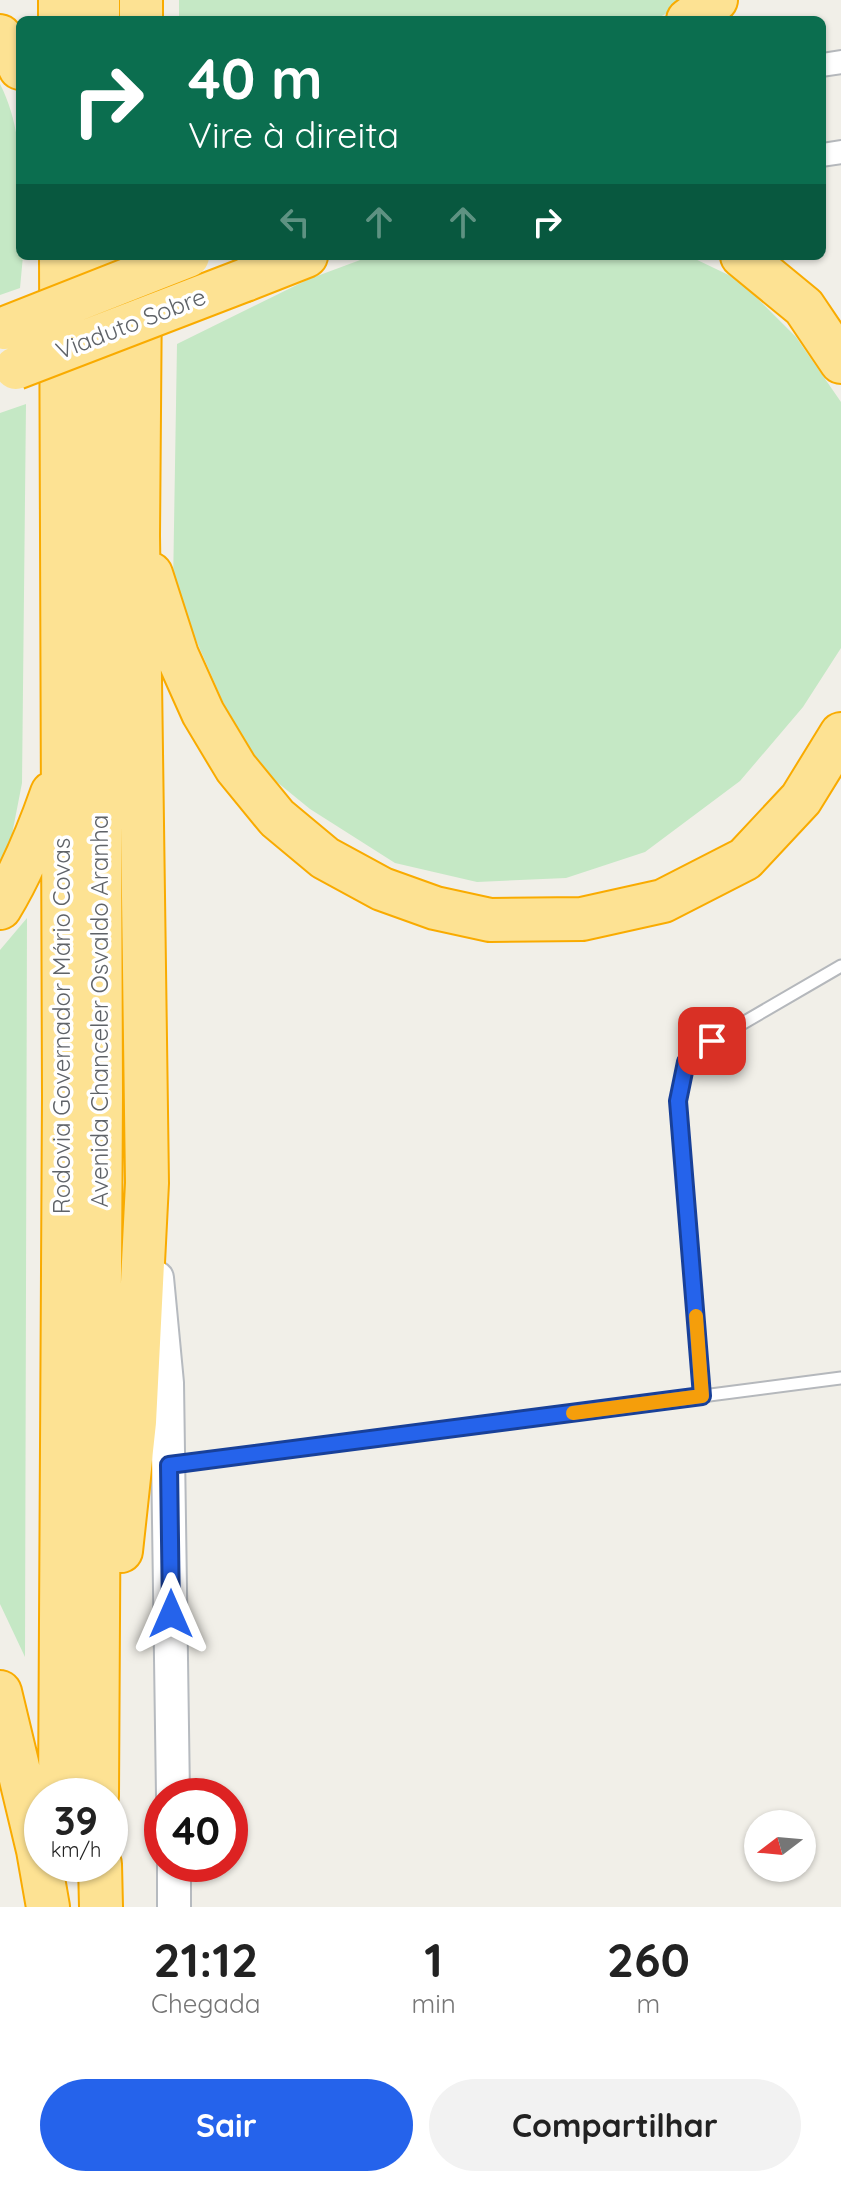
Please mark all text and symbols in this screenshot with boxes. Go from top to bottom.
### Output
text: 40 m [188,43,323,113]
icon: right [56,48,160,152]
text: Vire à direita [188,112,399,157]
icon: left [273,200,317,244]
icon: ahead [357,200,401,244]
icon: ahead [441,200,485,244]
icon: right [525,200,569,244]
street label: Viaduto Sobre [51,281,210,365]
street label: Avenida Chanceler Osvaldo Aranha [84,815,114,1207]
street label: Rodovia Governador Mário Covas [46,838,76,1214]
pin [678,1007,746,1075]
icon: arrive [690,1019,734,1063]
position arrow [129,1572,213,1656]
speed limit sign: 40 [144,1778,248,1882]
text: 39 [54,1795,98,1845]
north arrow [744,1810,816,1882]
map controls [744,1810,816,1882]
text: km/h [51,1837,101,1862]
text: 21:12 [153,1929,258,1989]
text: 1 [424,1929,443,1989]
text: 260 [607,1929,690,1989]
text: Chegada [151,1987,261,2020]
text: min [411,1987,456,2020]
text: m [637,1987,660,2020]
button: Sair [40,2079,413,2171]
button: Compartilhar [429,2079,801,2171]

